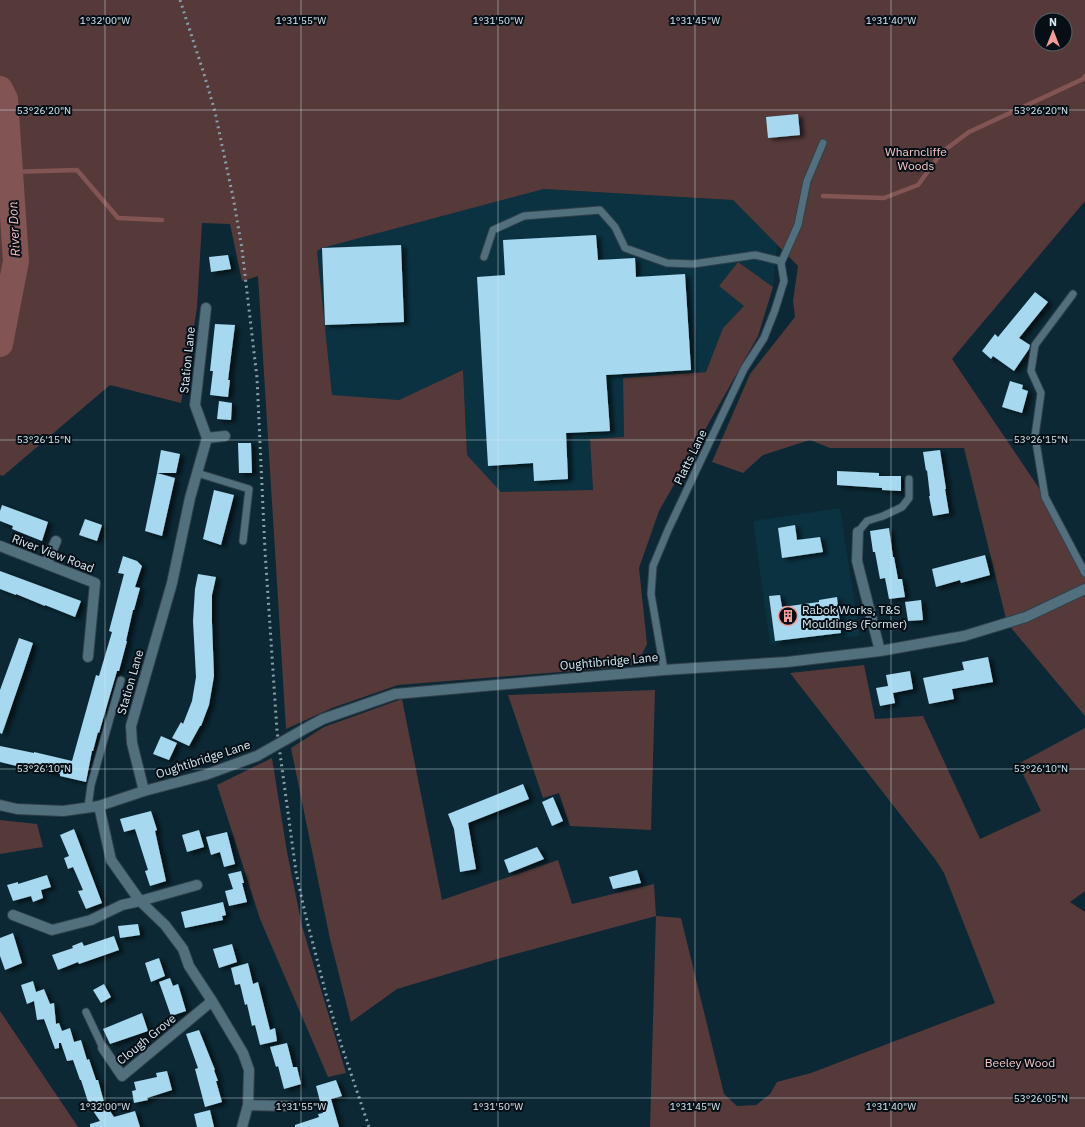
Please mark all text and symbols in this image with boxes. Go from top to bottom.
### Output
north arrow [1033,12,1073,52]
text: 1°32'00"W [80,14,130,27]
text: 1°31'55"W [276,14,326,27]
text: 1°31'50"W [473,14,523,27]
text: 1°31'45"W [670,14,720,27]
text: 1°31'40"W [866,14,916,27]
text: N [1049,15,1057,29]
text: 53°26'20"N [17,104,71,117]
text: 53°26'20"N [1014,104,1068,117]
park label: Wharncliffe Woods [885,144,947,173]
water label: River Don [4,201,24,257]
street label: Station Lane [176,326,198,394]
street label: Platts Lane [670,426,710,487]
text: 53°26'15"N [17,433,71,446]
text: 53°26'15"N [1014,433,1068,446]
street label: River View Road [10,530,96,576]
place label: Rabok Works, T&S Mouldings (Former) [802,602,907,631]
building icon: Rabok Works, T&S Mouldings (Former) [777,605,799,627]
street label: Station Lane [114,647,147,716]
street label: Oughtibridge Lane [559,649,659,673]
street label: Oughtibridge Lane [154,737,253,781]
text: 53°26'10"N [17,762,71,775]
text: 53°26'10"N [1014,762,1068,775]
street label: Clough Grove [113,1010,179,1067]
park label: Beeley Wood [985,1055,1055,1070]
text: 53°26'05"N [1014,1092,1068,1105]
text: 1°32'00"W [80,1100,130,1113]
text: 1°31'55"W [276,1100,326,1113]
text: 1°31'50"W [473,1100,523,1113]
text: 1°31'45"W [670,1100,720,1113]
text: 1°31'40"W [866,1100,916,1113]

